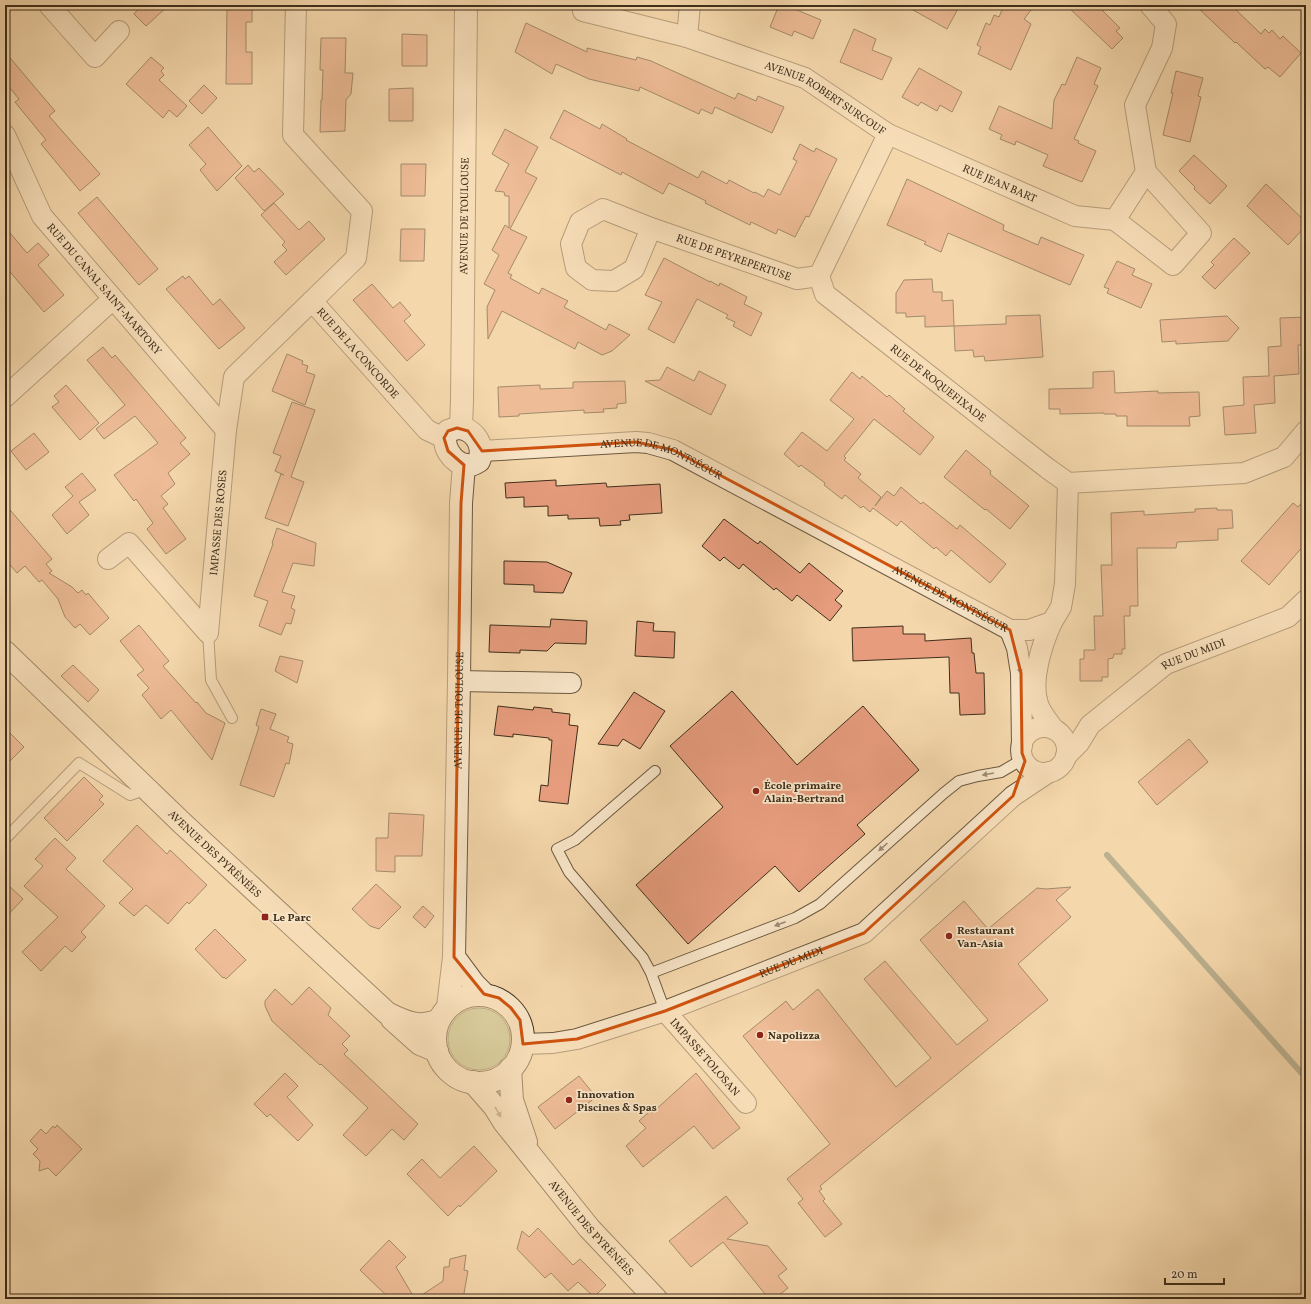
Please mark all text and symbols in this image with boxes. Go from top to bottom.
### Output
street label: AVENUE ROBERT SURCOUF [762,58,888,139]
street label: AVENUE DE TOULOUSE [457,157,473,275]
street label: RUE JEAN BART [960,162,1039,207]
street label: RUE DU CANAL SAINT-MARTORY [43,221,164,359]
street label: RUE DE PEYREPERTUSE [674,231,793,286]
street label: RUE DE LA CONCORDE [312,305,402,403]
street label: RUE DE ROQUEFIXADE [886,342,989,427]
street label: AVENUE DE MONTSÉGUR [600,436,725,484]
street label: IMPASSE DES ROSES [207,469,231,576]
street label: AVENUE DE MONTSÉGUR [889,562,1011,637]
street label: RUE DU MIDI [1159,636,1228,674]
street label: AVENUE DE TOULOUSE [451,651,468,769]
one-way arrow [1017,662,1023,674]
one-way arrow [982,771,994,777]
place label: École primaire Alain-Bertrand [764,779,844,807]
marker: École primaire Alain-Bertrand [751,786,761,796]
street label: AVENUE DES PYRÉNÉES [164,807,264,902]
one-way arrow [878,842,889,851]
place label: Le Parc [273,911,311,926]
marker: Le Parc [260,912,270,922]
one-way arrow [774,921,786,927]
place label: Restaurant Van-Asia [957,924,1014,952]
marker: Restaurant Van-Asia [944,931,954,941]
street label: RUE DU MIDI [757,944,826,982]
street label: IMPASSE TOLOSAN [666,1016,743,1100]
place label: Napolizza [768,1029,820,1044]
marker: Napolizza [755,1030,765,1040]
place label: Innovation Piscines & Spas [577,1088,657,1116]
marker: Innovation Piscines & Spas [564,1095,574,1105]
one-way arrow [495,1106,502,1118]
street label: AVENUE DES PYRÉNÉES [544,1177,636,1280]
scale bar [1165,1260,1224,1286]
text: 20 m [1171,1267,1198,1283]

